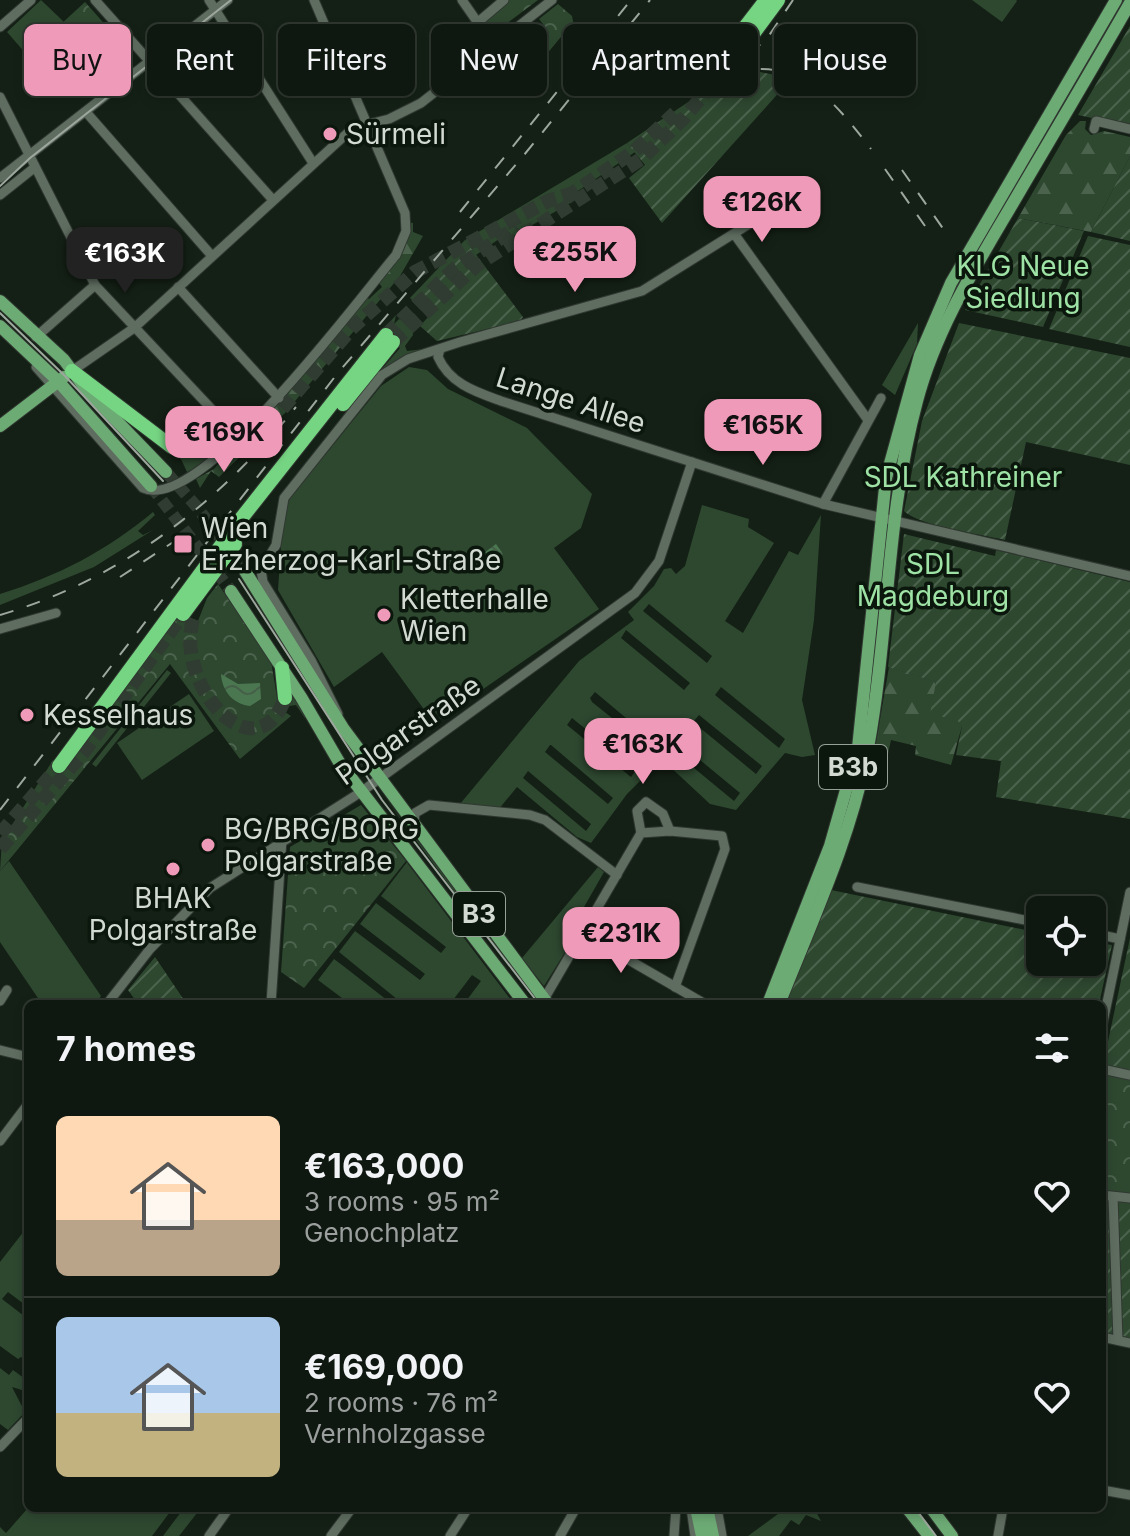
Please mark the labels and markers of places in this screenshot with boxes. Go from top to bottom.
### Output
place label: Sürmeli [346,117,446,151]
marker: Sürmeli [321,125,339,143]
pin: €126K [706,176,818,244]
pin: €255K [519,226,631,294]
pin: €163K [69,227,181,295]
pin: €165K [707,399,819,467]
pin: €169K [168,406,280,474]
place label: Wien Erzherzog-Karl-Straße [201,511,501,577]
marker: Wien Erzherzog-Karl-Straße [172,533,194,555]
place label: Kletterhalle Wien [400,582,549,648]
marker: Kletterhalle Wien [375,606,393,624]
place label: Kesselhaus [43,698,193,732]
marker: Kesselhaus [18,706,36,724]
pin: €163K [587,718,699,786]
place label: BG/BRG/BORG Polgarstraße [224,812,419,878]
marker: BG/BRG/BORG Polgarstraße [199,836,217,854]
marker: BHAK Polgarstraße [164,860,182,878]
place label: BHAK Polgarstraße [89,881,257,947]
pin: €231K [565,907,677,975]

